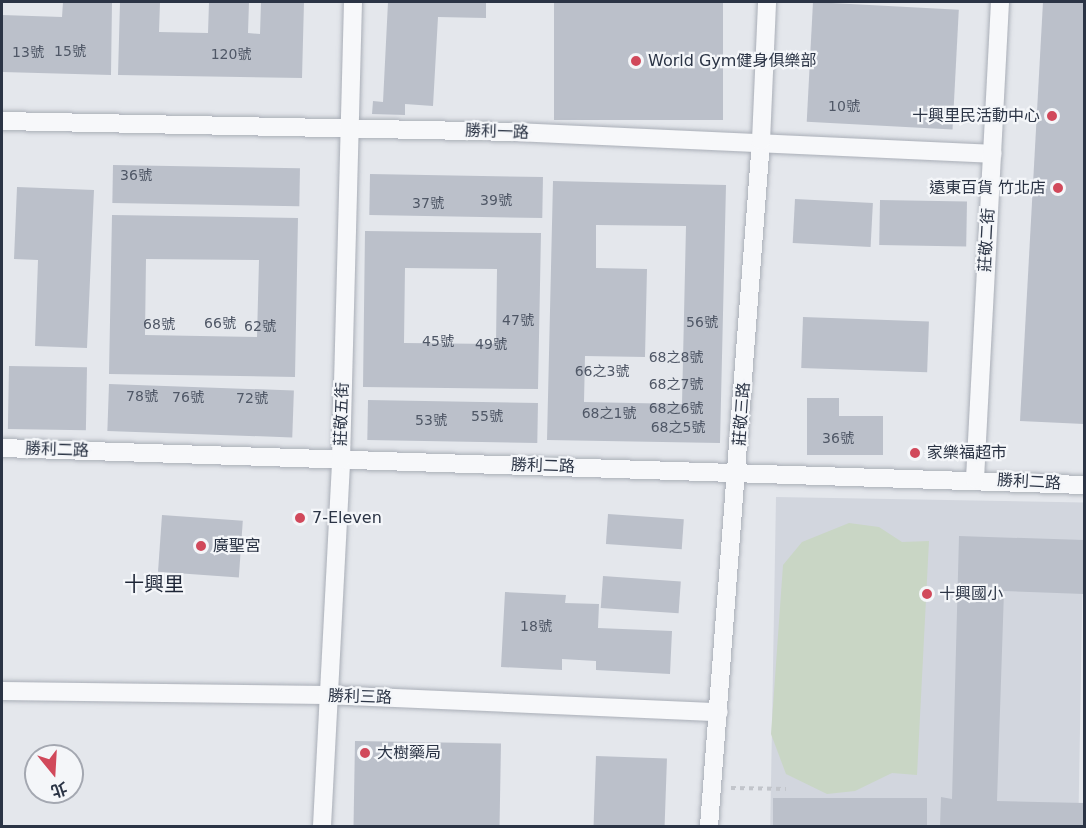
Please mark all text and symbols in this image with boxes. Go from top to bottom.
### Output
house number: 15號 [54,43,86,59]
house number: 13號 [12,44,44,60]
house number: 120號 [211,46,251,62]
place label: World Gym健身俱樂部 [648,51,816,71]
marker: World Gym健身俱樂部 [629,54,643,68]
house number: 10號 [828,98,860,114]
place label: 十興里民活動中心 [912,106,1040,126]
marker: 十興里民活動中心 [1045,109,1059,123]
street label: 勝利一路 [465,121,529,143]
house number: 36號 [120,167,152,183]
place label: 遠東百貨 竹北店 [929,178,1046,198]
marker: 遠東百貨 竹北店 [1051,181,1065,195]
house number: 39號 [480,192,512,208]
house number: 37號 [412,195,444,211]
street label: 莊敬二街 [976,208,998,272]
house number: 47號 [502,312,534,328]
house number: 56號 [686,314,718,330]
house number: 66號 [204,315,236,331]
house number: 68號 [143,316,175,332]
house number: 62號 [244,318,276,334]
house number: 45號 [422,333,454,349]
house number: 49號 [475,336,507,352]
house number: 68之8號 [649,349,703,365]
house number: 66之3號 [575,363,629,379]
house number: 68之7號 [649,376,703,392]
street label: 莊敬三路 [730,381,754,447]
street label: 莊敬五街 [331,382,353,446]
house number: 78號 [126,388,158,404]
house number: 76號 [172,389,204,405]
house number: 72號 [236,390,268,406]
house number: 68之6號 [649,400,703,416]
house number: 68之1號 [582,405,636,421]
house number: 55號 [471,408,503,424]
house number: 53號 [415,412,447,428]
house number: 68之5號 [651,419,705,435]
house number: 36號 [822,430,854,446]
street label: 勝利二路 [25,439,89,461]
place label: 家樂福超市 [927,443,1007,463]
marker: 家樂福超市 [908,446,922,460]
street label: 勝利二路 [511,455,575,477]
street label: 勝利二路 [997,471,1061,493]
place label: 7-Eleven [312,508,382,528]
marker: 7-Eleven [293,511,307,525]
place label: 廣聖宮 [213,536,261,556]
marker: 廣聖宮 [194,539,208,553]
district label: 十興里 [124,572,184,596]
place label: 十興國小 [939,584,1003,604]
marker: 十興國小 [920,587,934,601]
house number: 18號 [520,618,552,634]
street label: 勝利三路 [328,686,392,708]
place label: 大樹藥局 [377,743,441,763]
north arrow [24,744,84,804]
marker: 大樹藥局 [358,746,372,760]
text: 北 [49,778,70,801]

